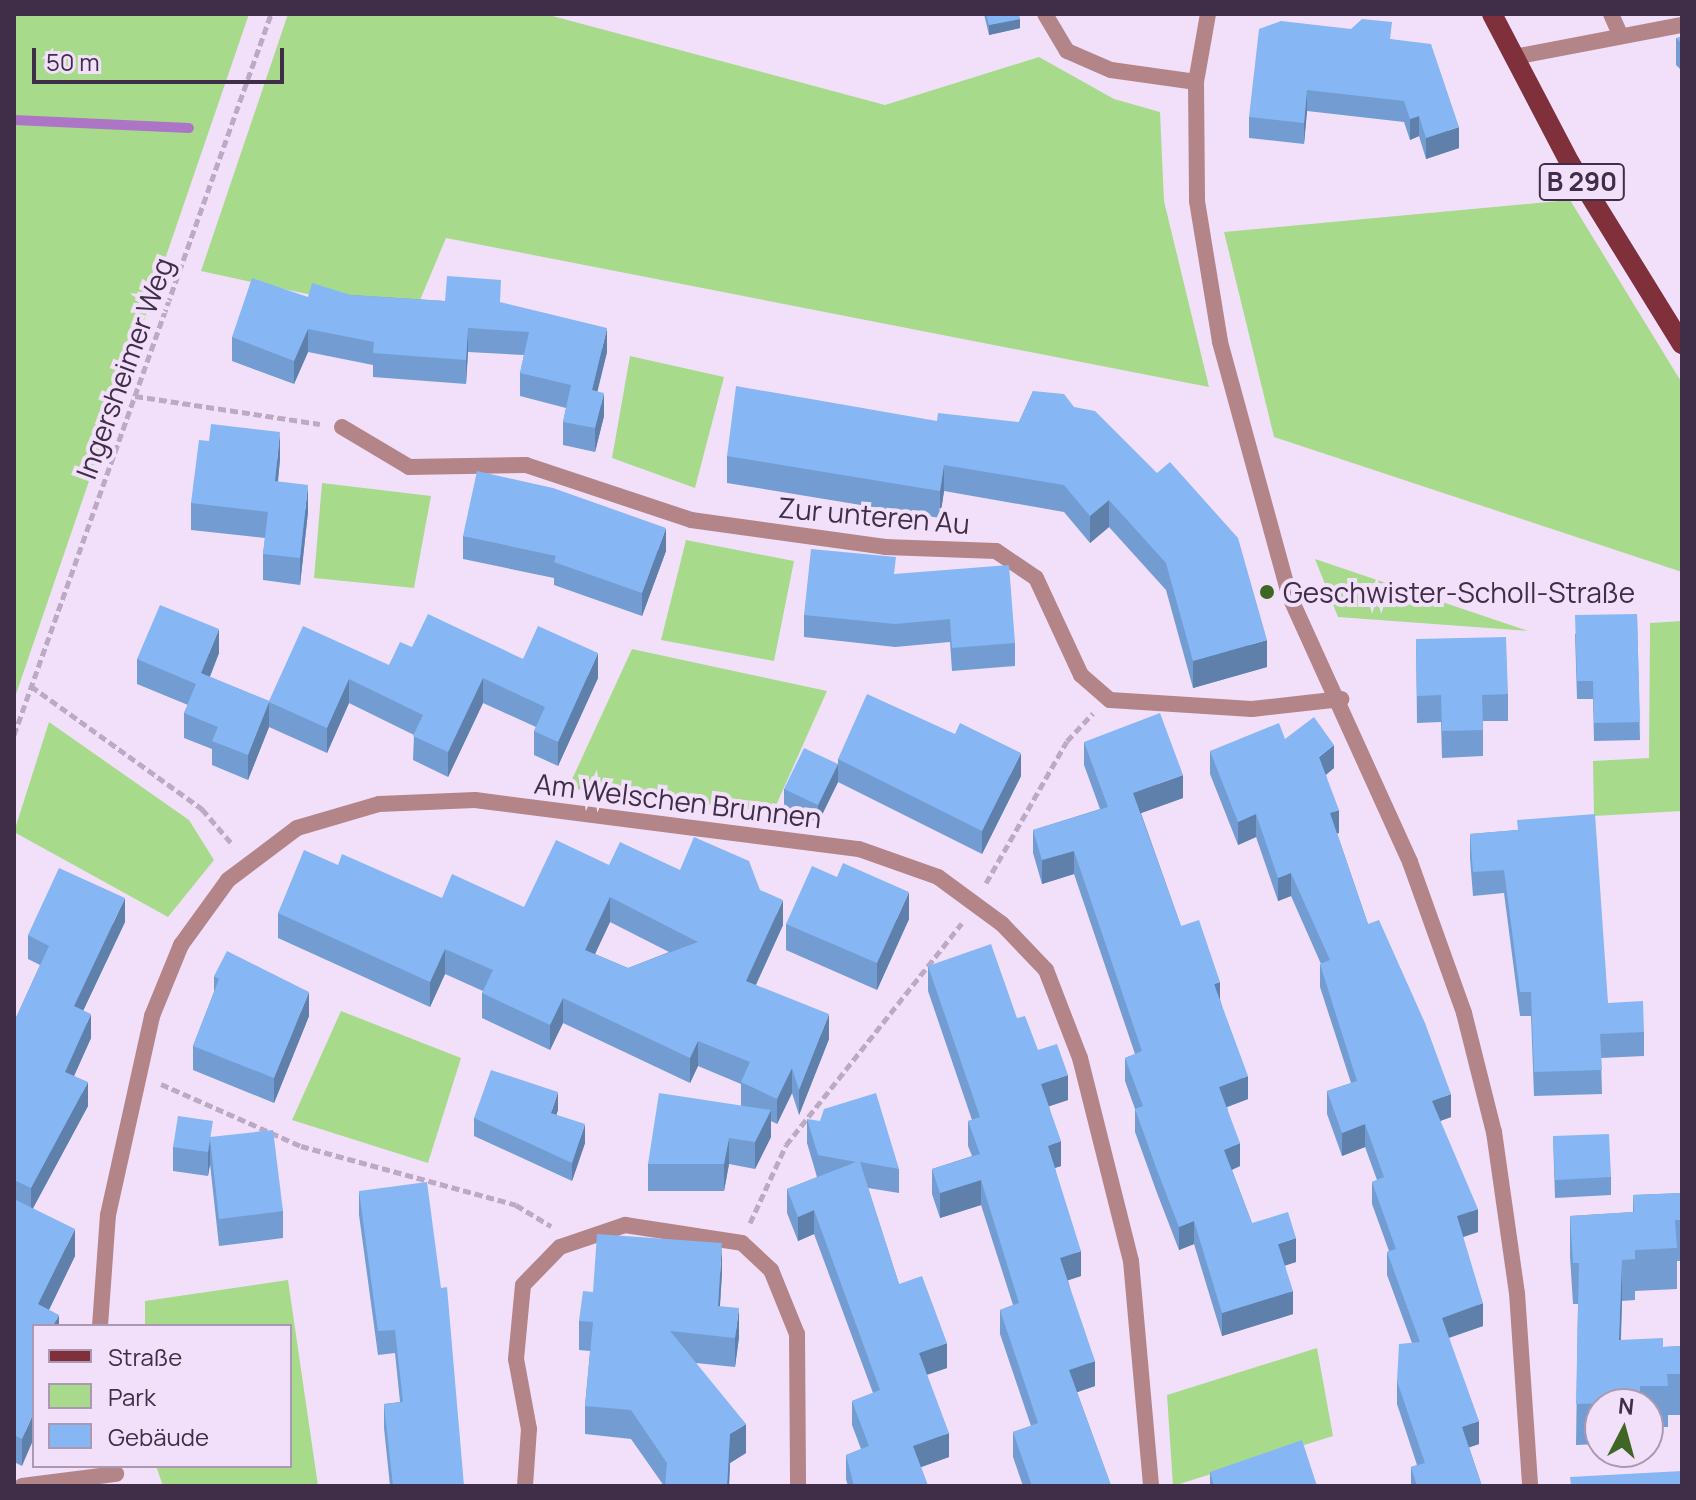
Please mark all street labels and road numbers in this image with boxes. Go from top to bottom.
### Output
road number: B 290 [1538,160,1626,204]
street label: Ingersheimer Weg [68,253,180,483]
street label: Zur unteren Au [777,490,971,540]
street label: Am Welschen Brunnen [532,766,824,834]

